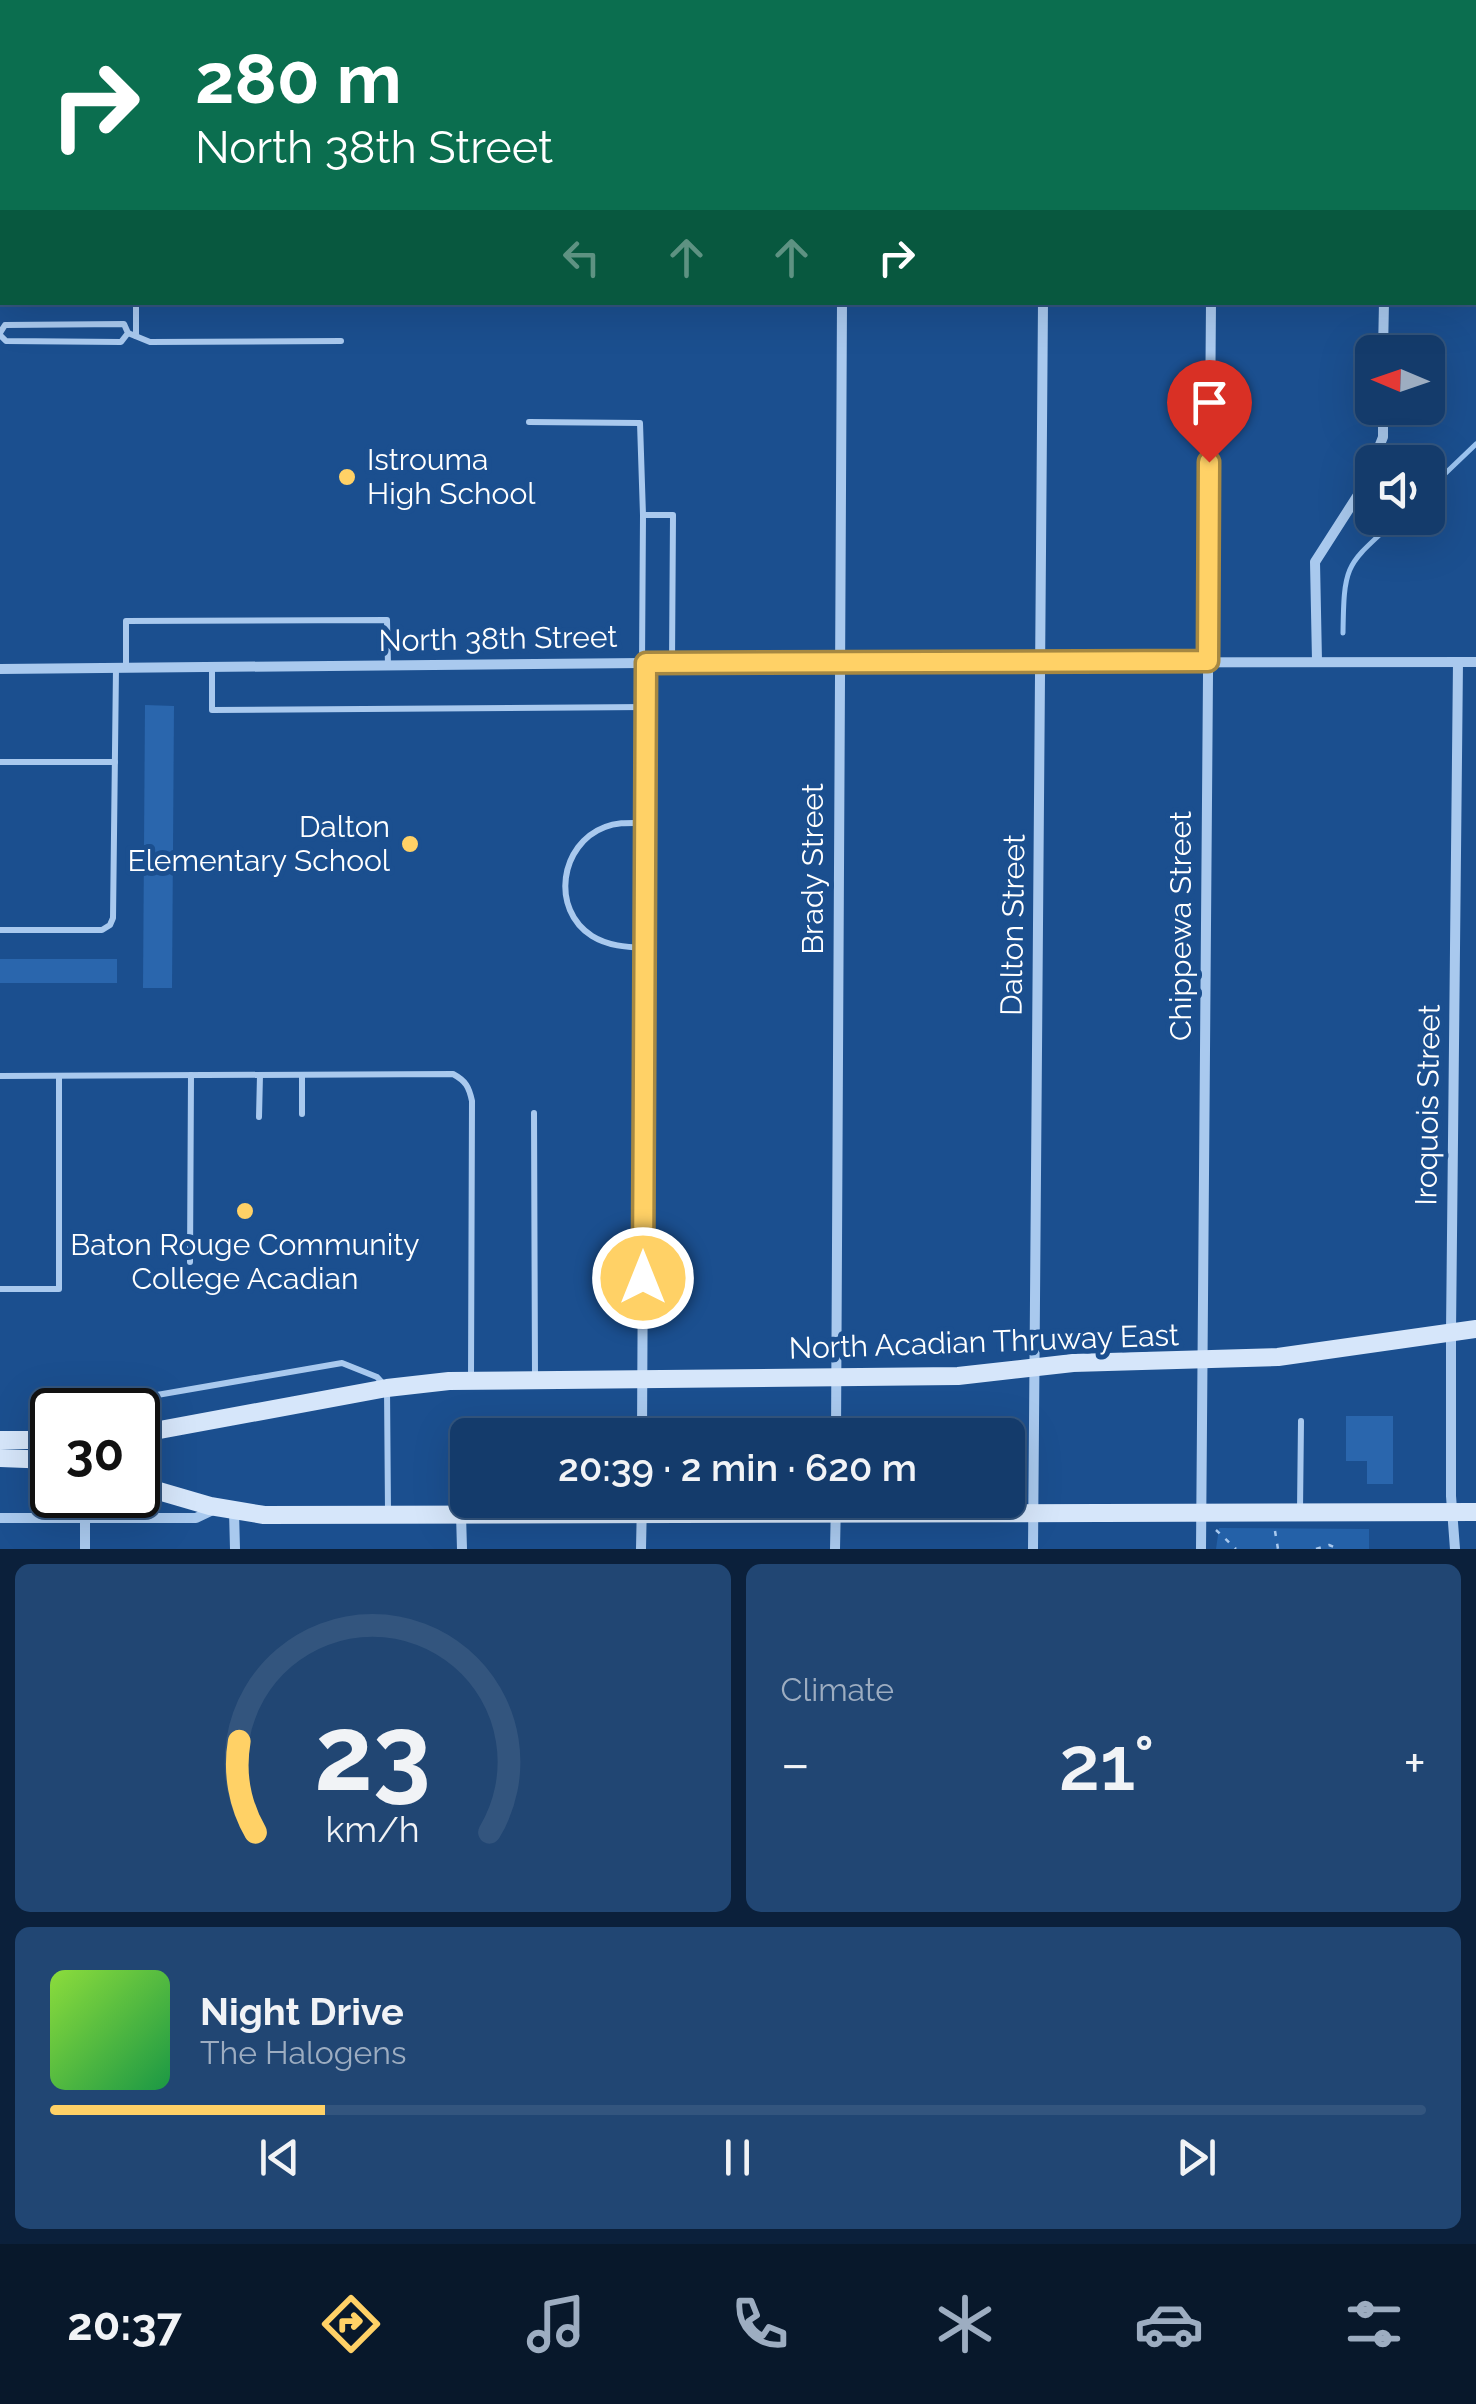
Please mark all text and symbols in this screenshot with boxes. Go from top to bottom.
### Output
text: 280 m [195,37,402,119]
icon: right [30,40,160,170]
text: North 38th Street [195,121,553,174]
icon: left [554,230,609,285]
icon: ahead [659,230,714,285]
icon: ahead [764,230,819,285]
icon: right [869,230,924,285]
north arrow [1355,335,1445,425]
map controls [1355,335,1445,535]
pin [1167,360,1252,463]
icon: arrive [1182,375,1237,430]
place label: Istrouma High School [367,442,536,511]
button: sound [1355,445,1445,535]
marker: Istrouma High School [336,466,358,488]
street label: North 38th Street [378,619,618,658]
street label: Brady Street [795,783,830,955]
place label: Dalton Elementary School [127,809,391,878]
street label: Chippewa Street [1163,811,1198,1041]
marker: Dalton Elementary School [399,833,421,855]
street label: Dalton Street [993,834,1032,1016]
street label: Iroquois Street [1408,1004,1447,1206]
marker: Baton Rouge Community College Acadian [234,1200,256,1222]
position arrow [591,1226,695,1330]
place label: Baton Rouge Community College Acadian [70,1227,420,1296]
street label: North Acadian Thruway East [788,1317,1180,1366]
speed limit sign: 30 [30,1388,160,1518]
text: 20:39 · 2 min · 620 m [558,1445,917,1490]
text: Climate [781,1671,894,1708]
text: 23 [314,1692,431,1814]
text: 21° [1059,1719,1155,1808]
text: − [781,1731,810,1796]
text: + [1403,1731,1426,1796]
text: km/h [326,1808,420,1850]
text: Night Drive [200,1989,404,2034]
text: The Halogens [200,2034,406,2071]
icon: previous [252,2130,307,2185]
icon: pause [710,2130,765,2185]
icon: next [1169,2130,1224,2185]
icon: directions [316,2289,386,2359]
icon: music [521,2289,591,2359]
icon: phone [725,2289,795,2359]
icon: climate [930,2289,1000,2359]
icon: car [1134,2289,1204,2359]
icon: filters [1339,2289,1409,2359]
text: 20:37 [67,2298,182,2351]

